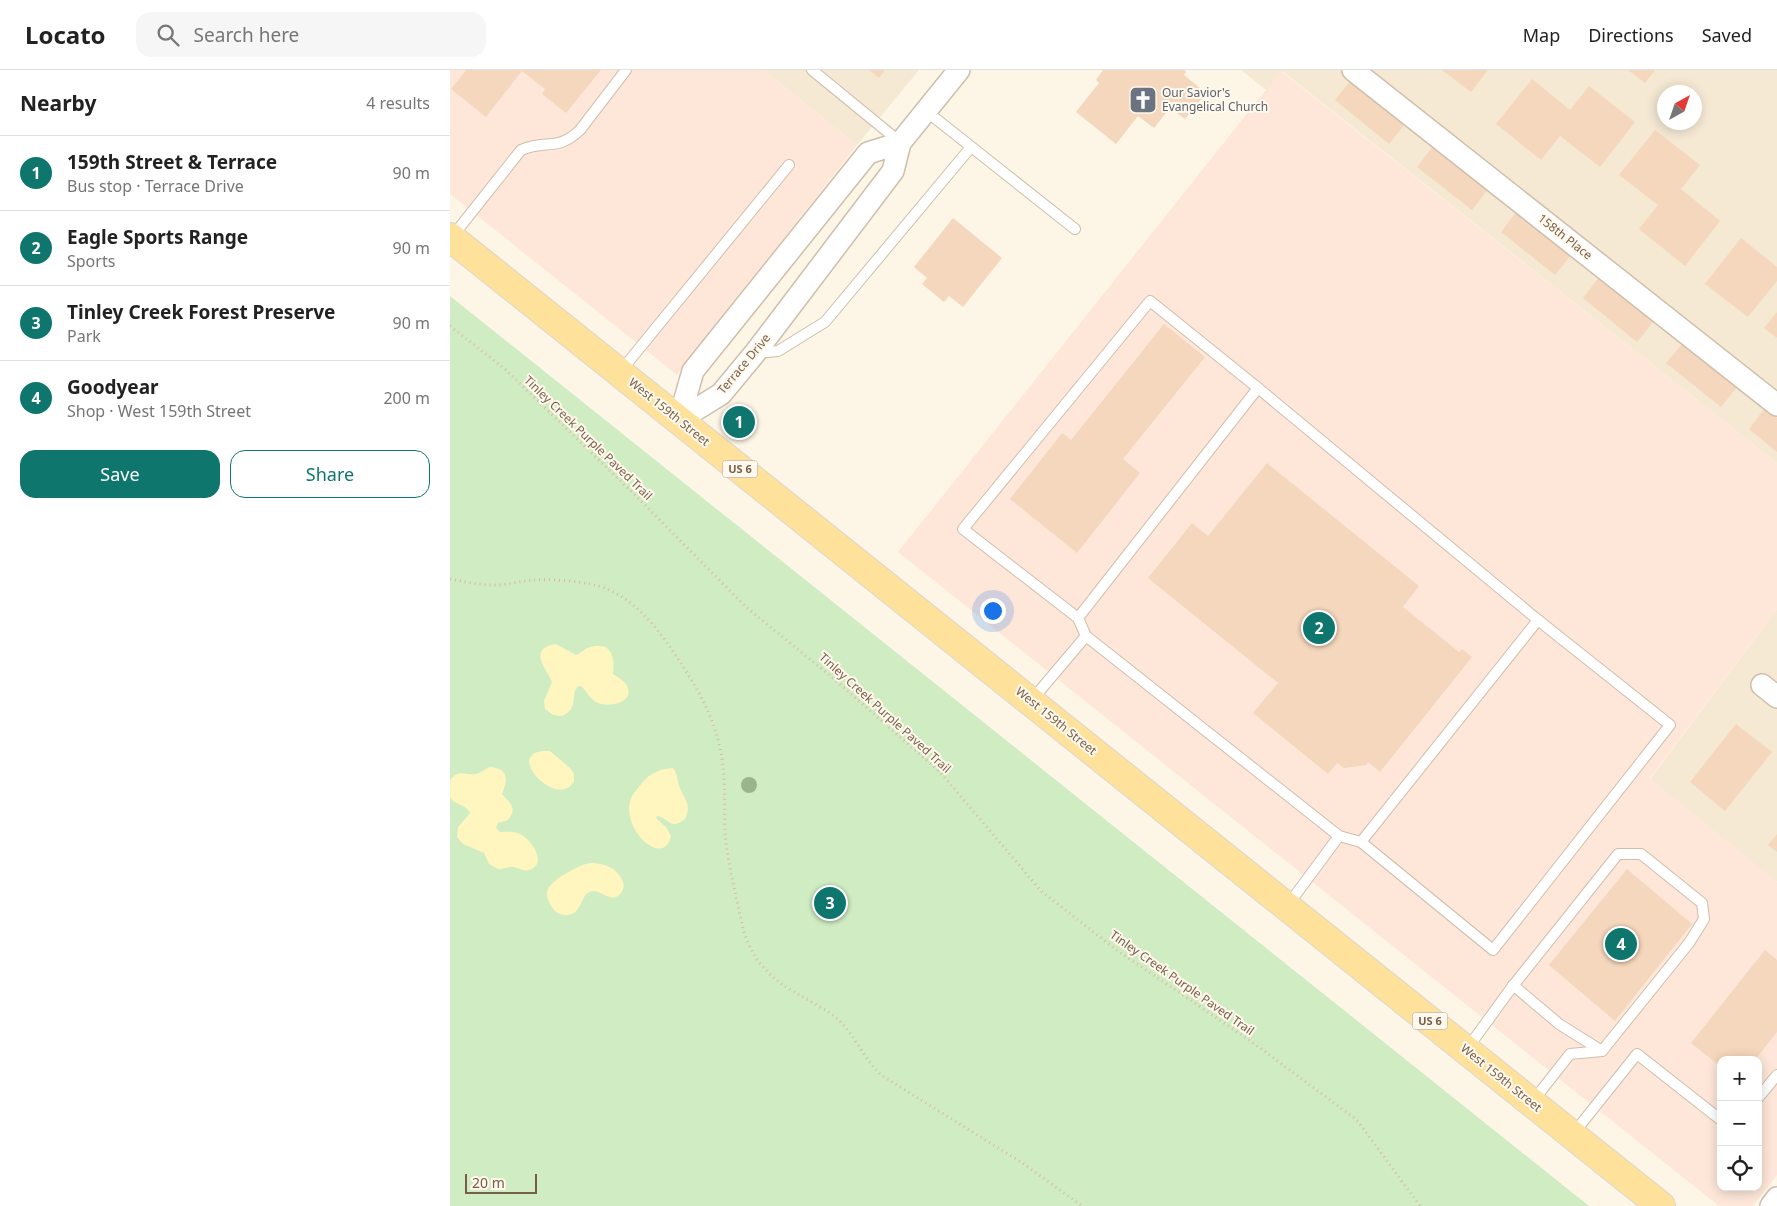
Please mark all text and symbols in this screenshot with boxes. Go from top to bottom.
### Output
search box [136,12,486,57]
text: Locato [25,18,106,51]
icon: search [154,21,182,49]
text: Search here [194,22,299,48]
text: Map [1523,23,1560,47]
text: Directions [1588,23,1674,47]
text: Saved [1702,23,1752,47]
place label: Our Savior's Evangelical Church [1162,84,1268,115]
church icon: Our Savior's Evangelical Church [1128,85,1158,115]
north arrow [1657,85,1702,130]
text: Nearby [20,89,96,117]
text: 4 results [366,92,430,114]
text: 159th Street & Terrace [67,149,277,175]
text: 1 [31,162,41,184]
text: 90 m [393,162,430,184]
text: Bus stop · Terrace Drive [67,175,244,197]
street label: 158th Place [1534,210,1596,263]
text: Eagle Sports Range [67,224,248,250]
text: 2 [31,237,41,259]
text: 90 m [393,237,430,259]
text: Sports [67,250,115,272]
text: Tinley Creek Forest Preserve [67,299,335,325]
text: 3 [31,312,41,334]
text: 90 m [393,312,430,334]
text: Park [67,325,101,347]
street label: Terrace Drive [713,330,774,398]
street label: Tinley Creek Purple Paved Trail [520,372,656,504]
text: Goodyear [67,374,159,400]
street label: West 159th Street [625,374,714,450]
text: 4 [31,387,41,409]
text: 200 m [383,387,430,409]
text: Shop · West 159th Street [67,400,251,422]
pin: 1 [723,403,755,441]
button: Save [20,450,220,498]
button: Share [230,450,430,498]
road number: US 6 [722,460,758,478]
your location [980,598,1006,624]
pin: 2 [1303,609,1335,647]
street label: Tinley Creek Purple Paved Trail [816,649,955,777]
street label: West 159th Street [1012,683,1101,759]
pin: 3 [814,884,846,922]
pin: 4 [1605,925,1637,963]
street label: Tinley Creek Purple Paved Trail [1107,926,1258,1039]
road number: US 6 [1412,1012,1448,1029]
street label: West 159th Street [1457,1040,1546,1116]
map controls [1717,1056,1762,1191]
button: + [1717,1056,1762,1101]
button: − [1717,1101,1762,1146]
button: locate [1717,1146,1762,1191]
scale bar [465,1171,538,1194]
text: 20 m [472,1173,505,1192]

